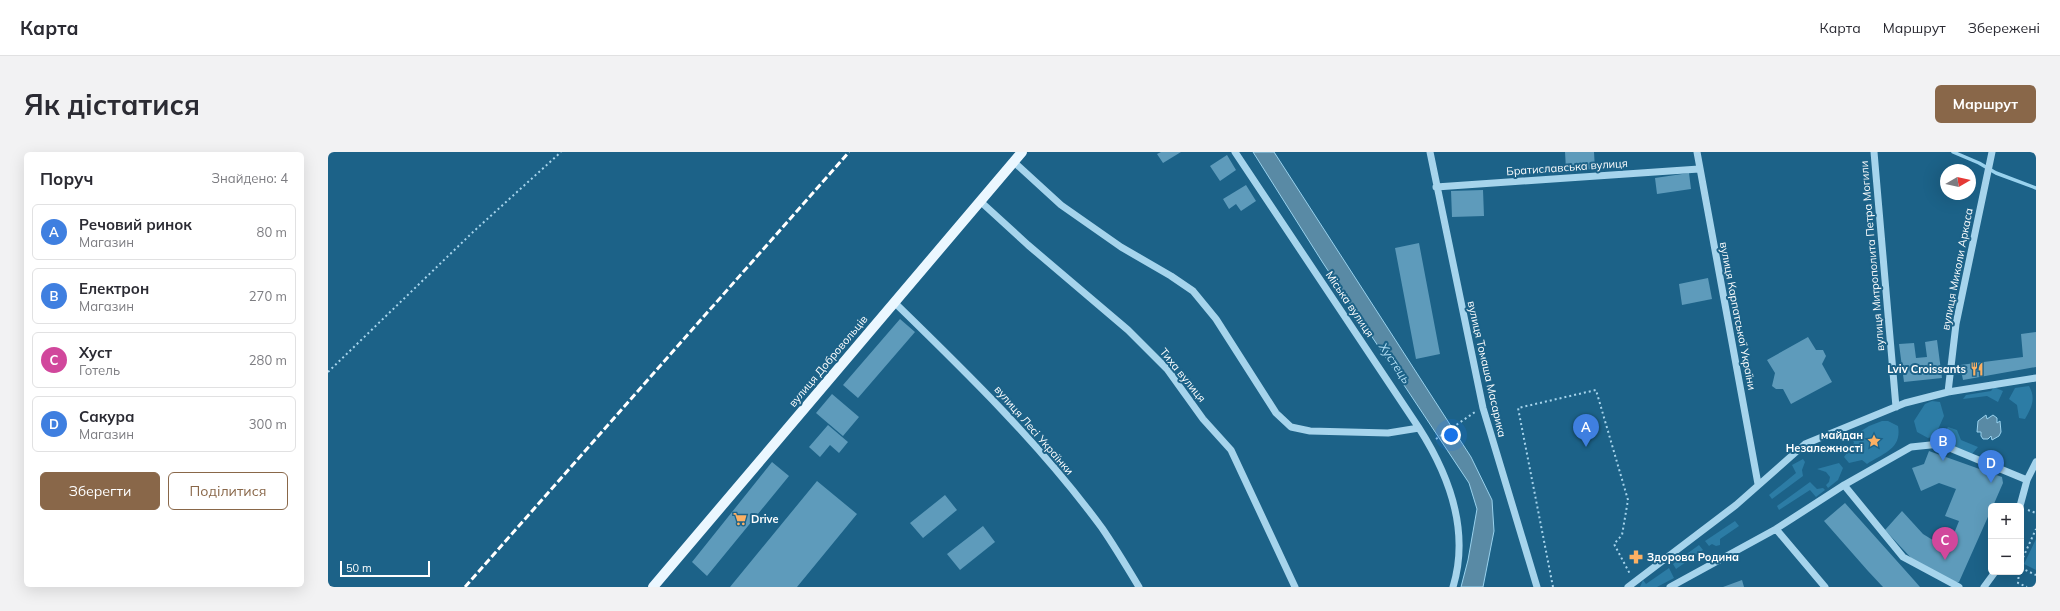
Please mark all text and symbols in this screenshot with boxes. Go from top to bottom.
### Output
text: Карта [20,16,78,40]
text: Карта [1820,19,1861,37]
text: Маршрут [1883,19,1946,37]
text: Збережені [1968,19,2040,37]
button: Маршрут [1935,85,2036,123]
text: Як дістатися [24,87,200,122]
street label: Братиславська вулиця [1506,156,1628,178]
street label: вулиця Митрополита Петра Могили [1857,160,1887,352]
north arrow [1940,164,1976,200]
text: Поруч [40,168,93,189]
text: Знайдено: 4 [211,170,288,186]
street label: вулиця Миколи Аркаса [1938,207,1976,331]
text: Речовий ринок [79,215,192,234]
text: A [49,224,59,240]
text: 80 m [257,224,287,240]
text: Магазин [79,234,134,250]
street label: вулиця Карпатської України [1717,241,1759,391]
street label: Міська вулиця [1323,268,1377,340]
text: Електрон [79,279,149,298]
text: B [50,288,58,304]
text: 270 m [249,288,287,304]
text: Магазин [79,298,134,314]
street label: вулиця Томаша Масарика [1464,299,1510,439]
street label: вулиця Добровольців [785,312,871,410]
water label: Хустець [1375,339,1414,387]
text: Хуст [79,343,112,362]
street label: Тиха вулиця [1157,345,1209,405]
text: C [50,352,58,368]
text: 280 m [249,352,287,368]
restaurant icon: Lviv Croissants [1969,361,1985,377]
text: Готель [79,362,120,378]
place label: Lviv Croissants [1887,362,1966,376]
street label: вулиця Лесі Українки [991,382,1077,478]
text: Сакура [79,407,135,426]
pin: A [1573,414,1599,447]
text: D [49,416,59,432]
text: 300 m [249,416,287,432]
your location [1441,425,1461,445]
text: Магазин [79,426,134,442]
place label: майдан Незалежності [1786,428,1863,455]
pin: B [1930,428,1956,461]
place icon: майдан Незалежності [1866,433,1882,449]
pin: D [1978,450,2004,483]
button: Зберегти [40,472,160,510]
button: Поділитися [168,472,288,510]
map controls [1988,503,2024,575]
button: + [1988,503,2024,539]
supermarket icon: Drive [732,511,748,527]
place label: Drive [751,512,778,526]
pin: C [1932,527,1958,560]
button: − [1988,539,2024,575]
pharmacy icon: Здорова Родина [1628,549,1644,565]
place label: Здорова Родина [1647,550,1739,564]
scale bar [340,559,430,578]
text: 50 m [346,561,372,575]

